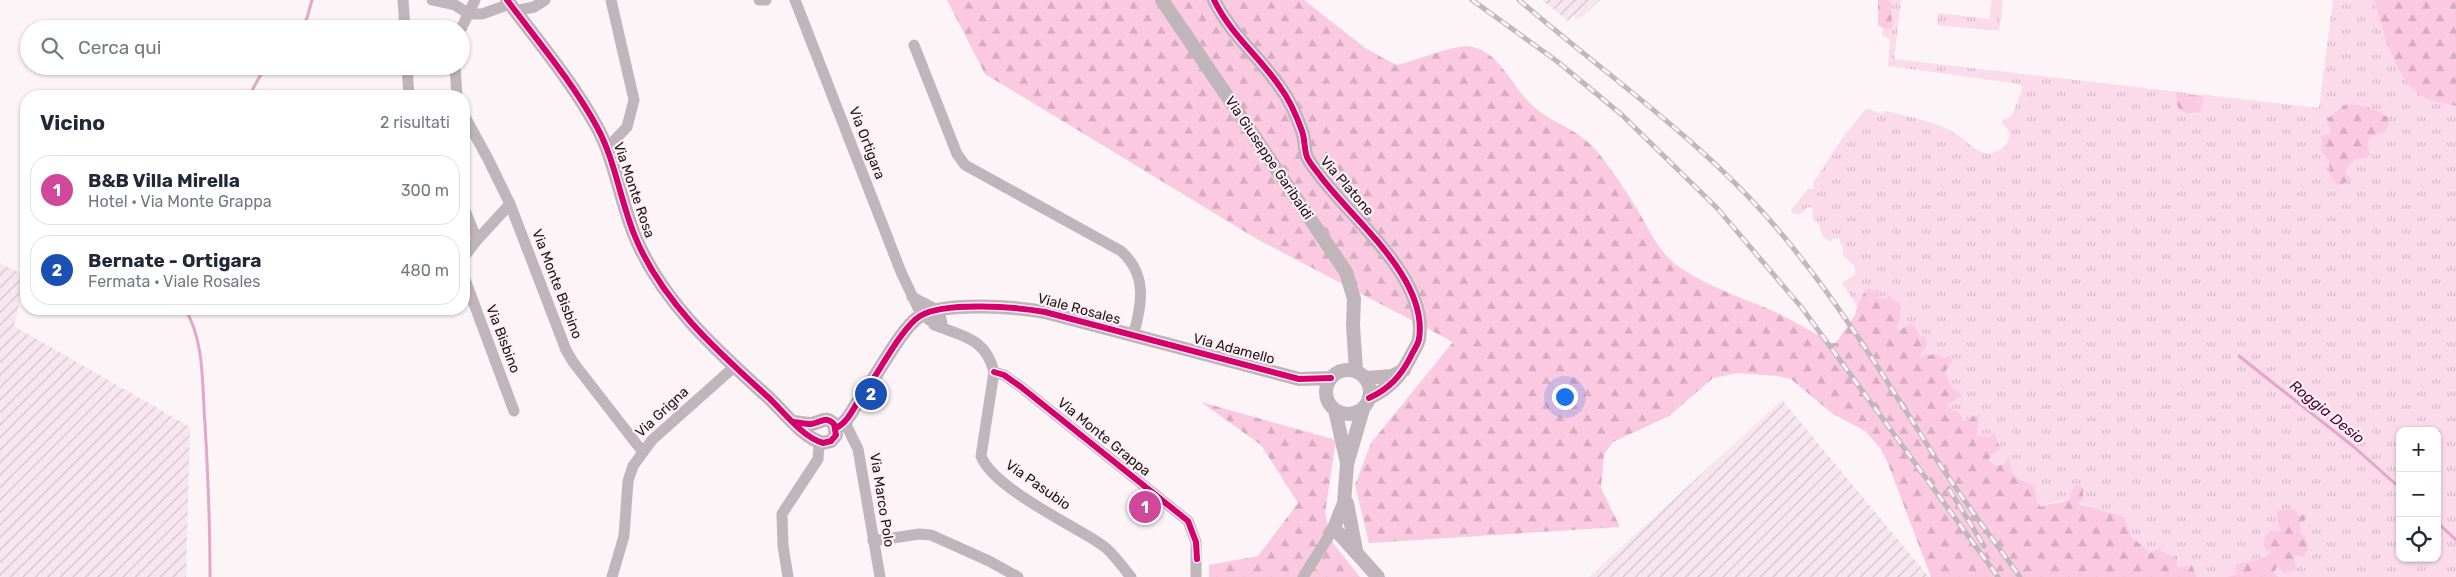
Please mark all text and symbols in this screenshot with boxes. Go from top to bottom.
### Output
search box [20,20,470,75]
icon: search [38,34,66,62]
text: Cerca qui [78,36,161,59]
street label: Via Giuseppe Garibaldi [1221,93,1317,223]
street label: Via Ortigara [845,104,889,182]
text: Vicino [40,110,105,135]
text: 2 risultati [380,113,450,132]
street label: Via Monte Rosa [610,140,658,240]
street label: Via Platone [1316,153,1378,219]
text: B&B Villa Mirella [88,169,240,192]
text: 1 [53,181,61,200]
text: 300 m [401,181,449,200]
text: Hotel · Via Monte Grappa [88,192,272,211]
street label: Via Monte Bisbino [528,227,586,341]
text: Bernate - Ortigara [88,249,261,272]
text: 2 [52,261,62,280]
text: 480 m [401,261,449,280]
text: Fermata · Viale Rosales [88,272,260,291]
street label: Viale Rosales [1036,290,1122,328]
street label: Via Bisbino [482,302,524,376]
street label: Via Adamello [1191,330,1277,368]
pin: 2 [855,375,887,413]
water label: Roggia Desio [2286,376,2368,448]
street label: Via Grigna [632,383,692,441]
your location [1552,384,1578,410]
street label: Via Monte Grappa [1054,394,1154,480]
map controls [2396,427,2441,562]
button: + [2396,427,2441,472]
street label: Via Marco Polo [866,452,898,548]
street label: Via Pasubio [1002,456,1074,514]
button: − [2396,472,2441,517]
pin: 1 [1129,488,1161,526]
button: locate [2396,517,2441,562]

